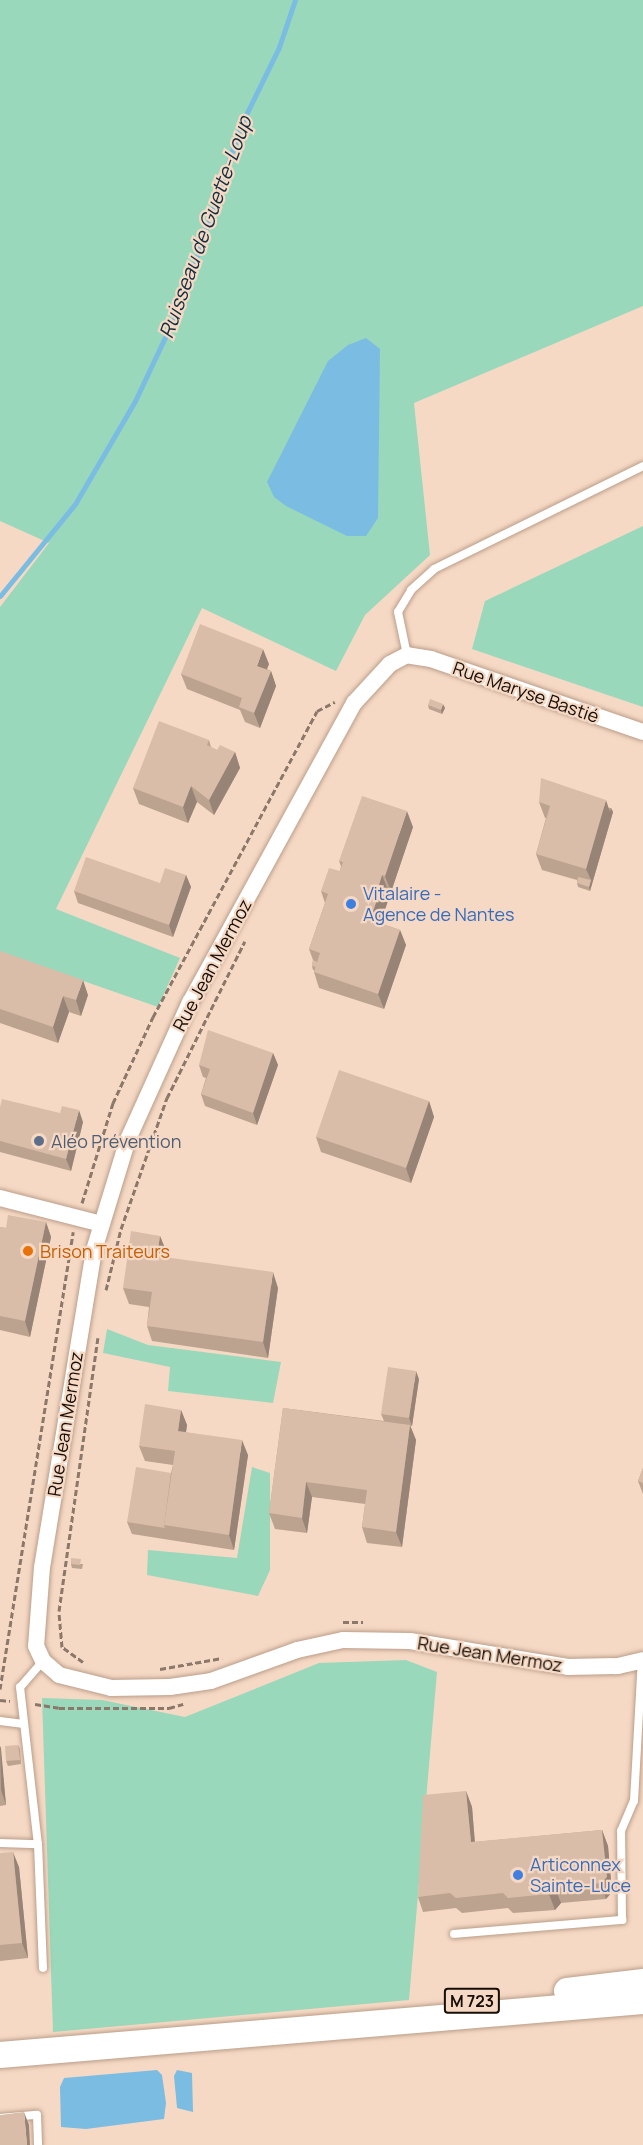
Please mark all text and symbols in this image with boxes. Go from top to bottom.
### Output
water label: Ruisseau de Guette-Loup [154,113,256,341]
street label: Rue Maryse Bastié [450,657,602,727]
place label: Vitalaire - Agence de Nantes [363,883,514,926]
street label: Rue Jean Mermoz [168,895,256,1035]
marker: Vitalaire - Agence de Nantes [344,897,358,911]
place label: Aléo Prévention [51,1130,181,1152]
marker: Aléo Prévention [32,1134,46,1148]
place label: Brison Traiteurs [40,1240,170,1262]
marker: Brison Traiteurs [21,1244,35,1258]
street label: Rue Jean Mermoz [43,1350,87,1498]
street label: Rue Jean Mermoz [416,1632,564,1676]
place label: Articonnex Sainte-Luce [530,1854,631,1896]
marker: Articonnex Sainte-Luce [511,1868,525,1882]
road number: M 723 [444,1988,500,2014]

